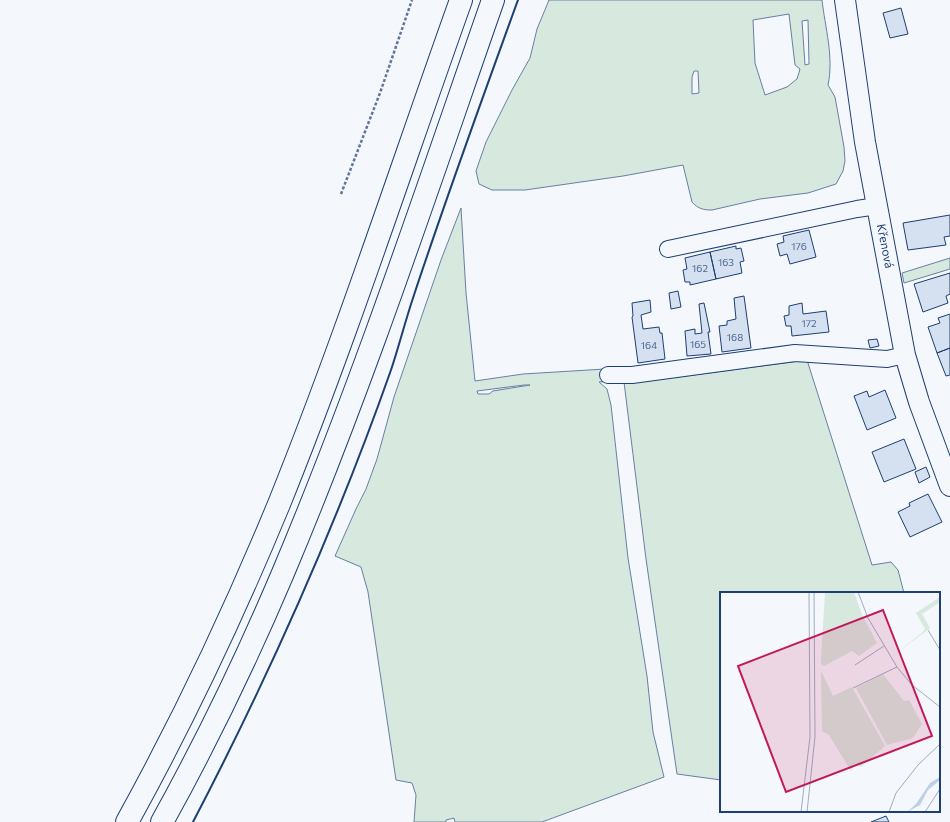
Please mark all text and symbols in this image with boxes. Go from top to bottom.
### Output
street label: Křenová [875,222,897,269]
house number: 176 [791,240,807,252]
house number: 163 [718,256,734,268]
house number: 162 [692,262,708,274]
house number: 172 [801,317,817,329]
house number: 168 [727,331,743,343]
house number: 165 [690,338,706,350]
house number: 164 [641,339,657,351]
inset map [720,592,940,812]

